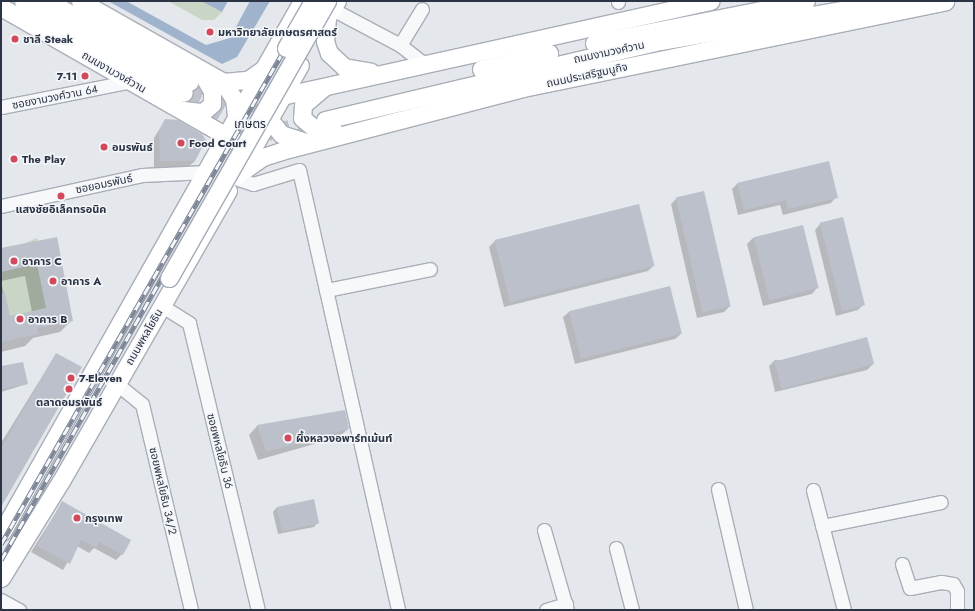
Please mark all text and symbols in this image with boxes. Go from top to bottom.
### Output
place label: มหาวิทยาลัยเกษตรศาสตร์ [218,25,337,39]
marker: มหาวิทยาลัยเกษตรศาสตร์ [205,27,215,37]
place label: ชาลี Steak [23,32,73,46]
marker: ชาลี Steak [10,34,20,44]
street label: ถนนงามวงศ์วาน [572,38,646,66]
street label: ถนนงามวงศ์วาน [79,48,149,96]
street label: ถนนประเสริฐมนูกิจ [545,60,629,90]
place label: 7-11 [57,69,77,83]
marker: 7-11 [80,71,90,81]
street label: ซอยงามวงศ์วาน 64 [11,82,99,112]
district label: เกษตร [234,118,266,132]
place label: Food Court [189,136,246,150]
marker: Food Court [176,138,186,148]
place label: อมรพันธ์ [112,140,153,154]
marker: อมรพันธ์ [99,142,109,152]
place label: The Play [22,152,65,166]
marker: The Play [9,154,19,164]
street label: ซอยอมรพันธ์ [74,172,134,196]
marker: แสงชัยอิเล็คทรอนิค [56,191,66,201]
place label: แสงชัยอิเล็คทรอนิค [16,202,106,216]
place label: อาคาร C [22,254,62,268]
marker: อาคาร C [9,256,19,266]
place label: อาคาร A [61,274,101,288]
marker: อาคาร A [48,276,58,286]
street label: ถนนพหลโยธิน [123,307,165,367]
place label: อาคาร B [28,312,68,326]
marker: อาคาร B [15,314,25,324]
place label: 7-Eleven [79,371,122,385]
marker: 7-Eleven [66,373,76,383]
marker: ตลาดอมรพันธ์ [64,384,74,394]
place label: ตลาดอมรพันธ์ [36,395,102,409]
street label: ซอยพหลโยธิน 36 [204,412,236,490]
place label: ผึ้งหลวงอพาร์ทเม้นท์ [296,431,392,445]
marker: ผึ้งหลวงอพาร์ทเม้นท์ [283,433,293,443]
street label: ซอยพหลโยธิน 34/2 [147,446,179,536]
place label: กรุงเทพ [85,511,123,525]
marker: กรุงเทพ [72,513,82,523]

